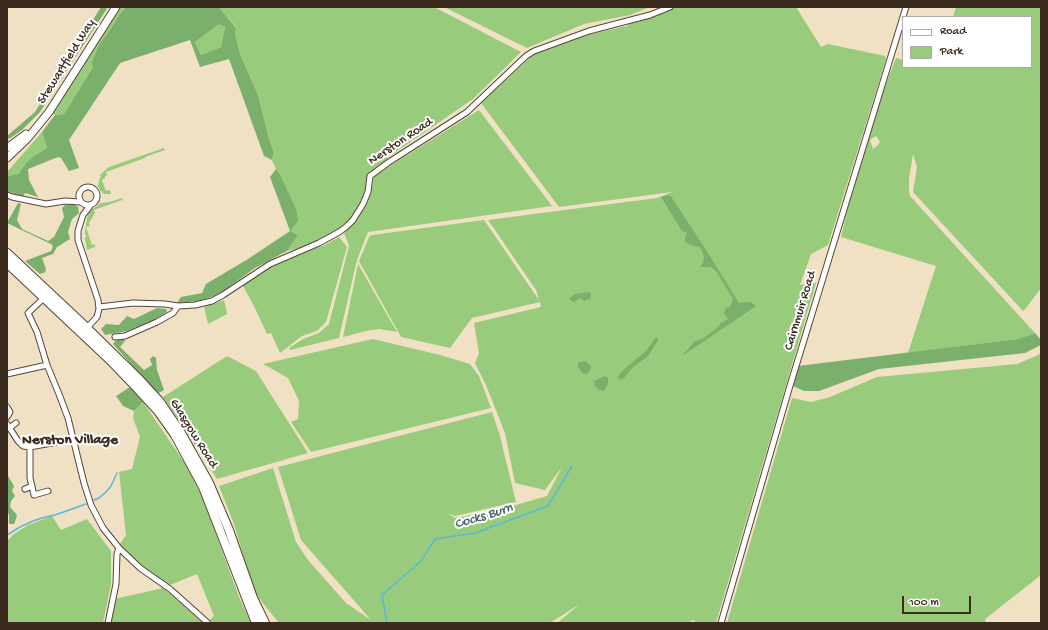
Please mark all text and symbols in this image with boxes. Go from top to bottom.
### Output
legend [902,16,1032,68]
street label: Stewartfield Way [35,17,99,107]
text: Road [940,25,966,39]
text: Park [940,45,963,59]
street label: Nerston Road [366,115,436,169]
street label: Cairnmuir Road [782,269,820,353]
street label: Glasgow Road [166,396,220,472]
district label: Nerston Village [22,432,118,450]
water label: Cocks Burn [453,500,515,534]
scale bar [904,588,973,614]
text: 100 m [909,596,939,610]

